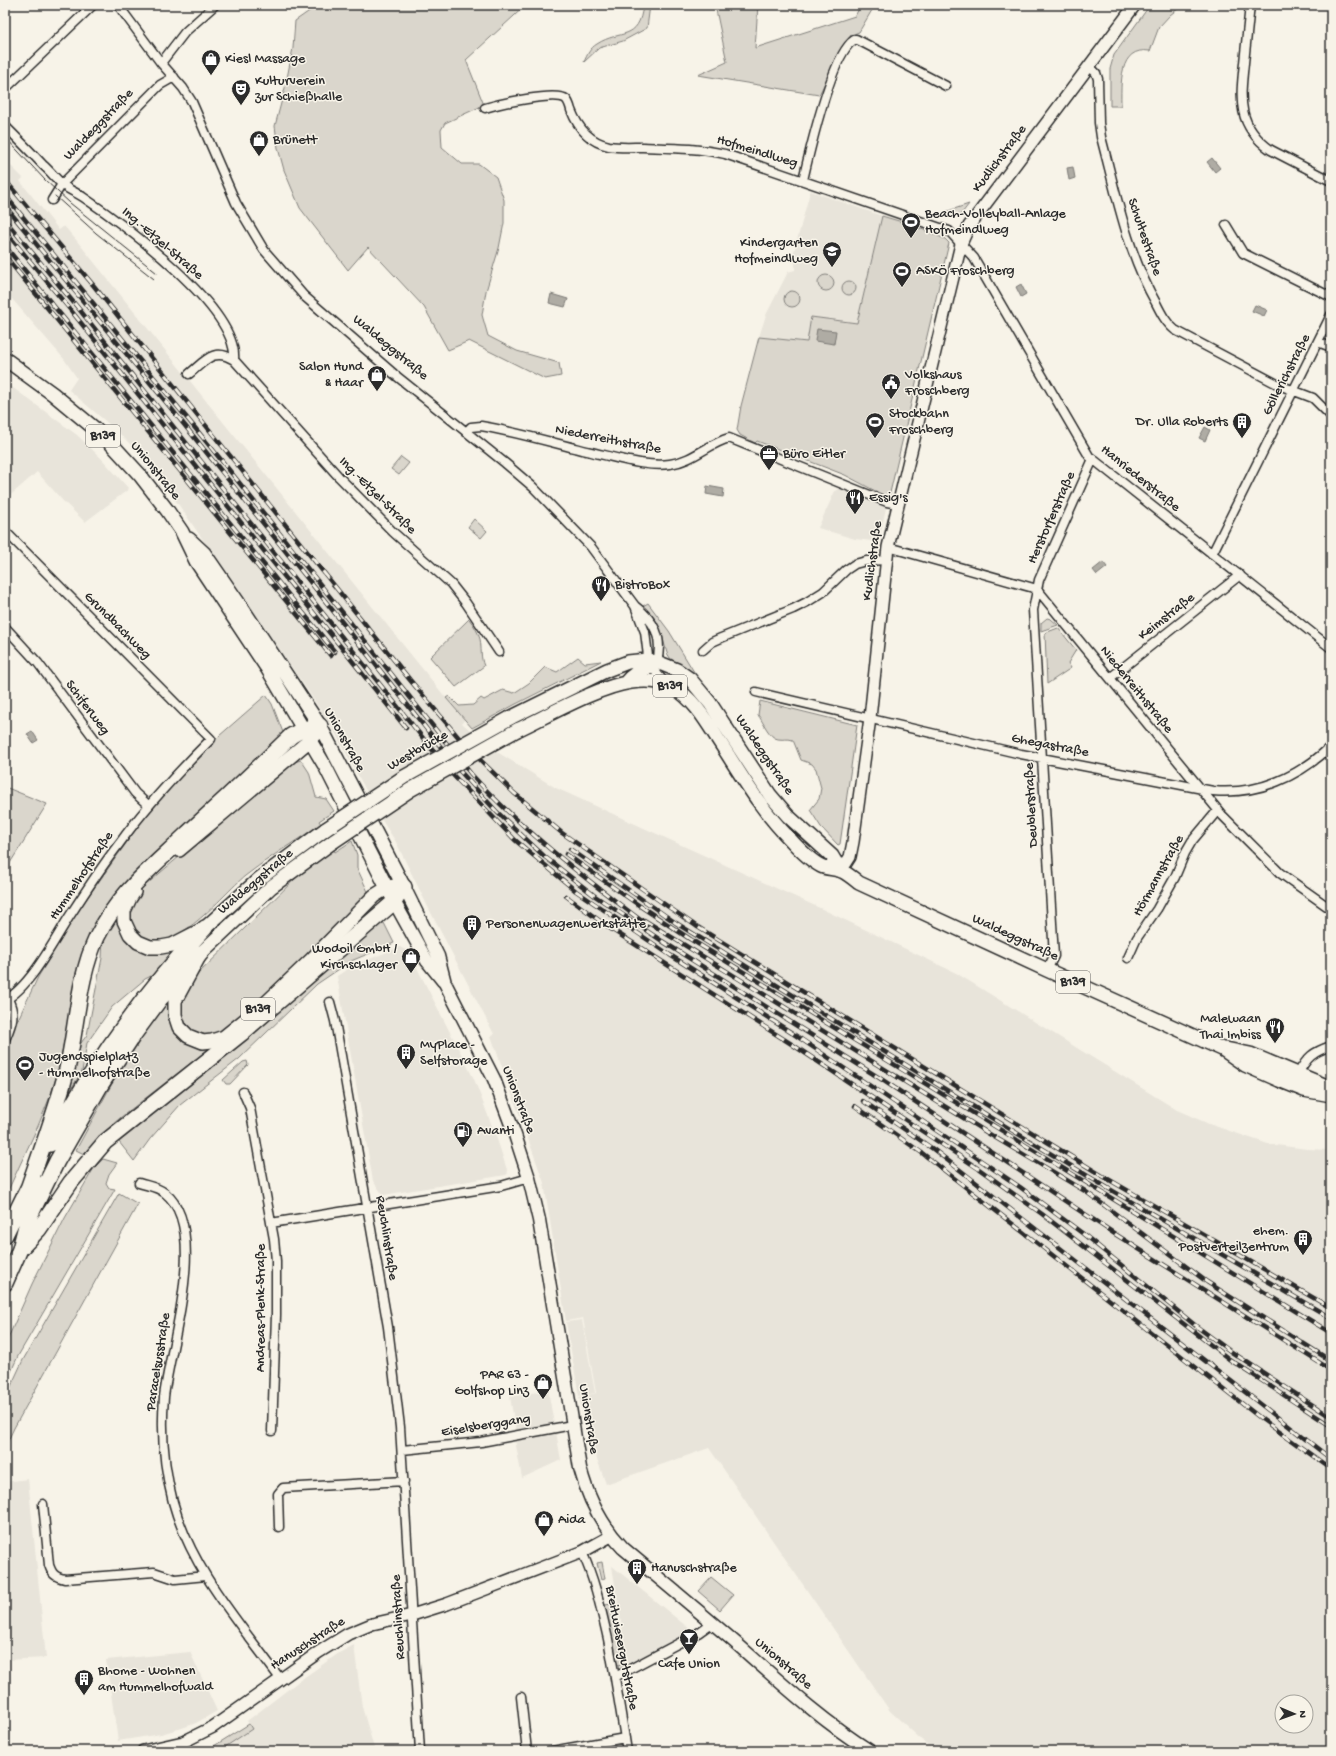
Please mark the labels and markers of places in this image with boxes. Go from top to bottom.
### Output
shop icon: Kiesl Massage [200,48,222,76]
place label: Kiesl Massage [225,51,306,68]
place label: Kulturverein zur Schießhalle [255,73,343,106]
theatre icon: Kulturverein zur Schießhalle [230,78,252,106]
shop icon: Brünett [248,129,270,157]
place label: Brünett [272,132,318,149]
place label: Beach-Volleyball-Anlage Hofmeindlweg [924,206,1067,239]
sports icon: Beach-Volleyball-Anlage Hofmeindlweg [900,211,922,239]
place label: Kindergarten Hofmeindlweg [734,235,818,268]
school or university icon: Kindergarten Hofmeindlweg [821,240,843,268]
sports icon: ASKÖ Froschberg [891,260,913,288]
place label: ASKÖ Froschberg [916,263,1015,280]
place label: Salon Hund & Haar [299,359,365,392]
shop icon: Salon Hund & Haar [366,364,388,392]
place label: Volkshaus Froschberg [904,367,969,400]
public building icon: Volkshaus Froschberg [880,372,902,400]
place label: Stockbahn Froschberg [888,406,953,439]
sports icon: Stockbahn Froschberg [864,411,886,439]
building icon: Dr. Ulla Roberts [1231,411,1253,439]
place label: Dr. Ulla Roberts [1135,414,1229,431]
office icon: Büro Eitler [758,443,780,471]
place label: Büro Eitler [782,446,846,463]
restaurant icon: Essig's [844,487,866,515]
place label: Essig's [869,490,909,507]
restaurant icon: BistroBox [590,574,612,602]
place label: BistroBox [614,577,671,594]
building icon: Personenwagenwerkstätte [461,913,483,941]
place label: Personenwagenwerkstätte [485,916,647,933]
place label: Wodoil GmbH / Kirchschlager [312,941,398,974]
shop icon: Wodoil GmbH / Kirchschlager [400,946,422,974]
place label: Malewaan Thai Imbiss [1199,1011,1262,1044]
restaurant icon: Malewaan Thai Imbiss [1264,1016,1286,1044]
place label: MyPlace - Selfstorage [420,1037,488,1070]
building icon: MyPlace - Selfstorage [395,1042,417,1070]
place label: Jugendspielplatz - Hummelhofstraße [39,1049,151,1082]
sports icon: Jugendspielplatz - Hummelhofstraße [14,1054,36,1082]
fuel station icon: Avanti [452,1120,474,1148]
place label: Avanti [477,1123,515,1140]
place label: ehem. Postverteilzentrum [1177,1223,1289,1256]
building icon: ehem. Postverteilzentrum [1292,1228,1314,1256]
place label: PAR 63 - Golfshop Linz [454,1367,530,1400]
shop icon: PAR 63 - Golfshop Linz [532,1372,554,1400]
shop icon: Aida [533,1509,555,1537]
place label: Aida [558,1512,586,1529]
building icon: Hanuschstraße [626,1557,648,1585]
place label: Hanuschstraße [651,1560,738,1577]
bar icon: Cafe Union [678,1627,700,1655]
place label: Cafe Union [658,1656,720,1673]
place label: Bhome - Wohnen am Hummelhofwald [97,1663,215,1696]
building icon: Bhome - Wohnen am Hummelhofwald [73,1668,95,1696]

